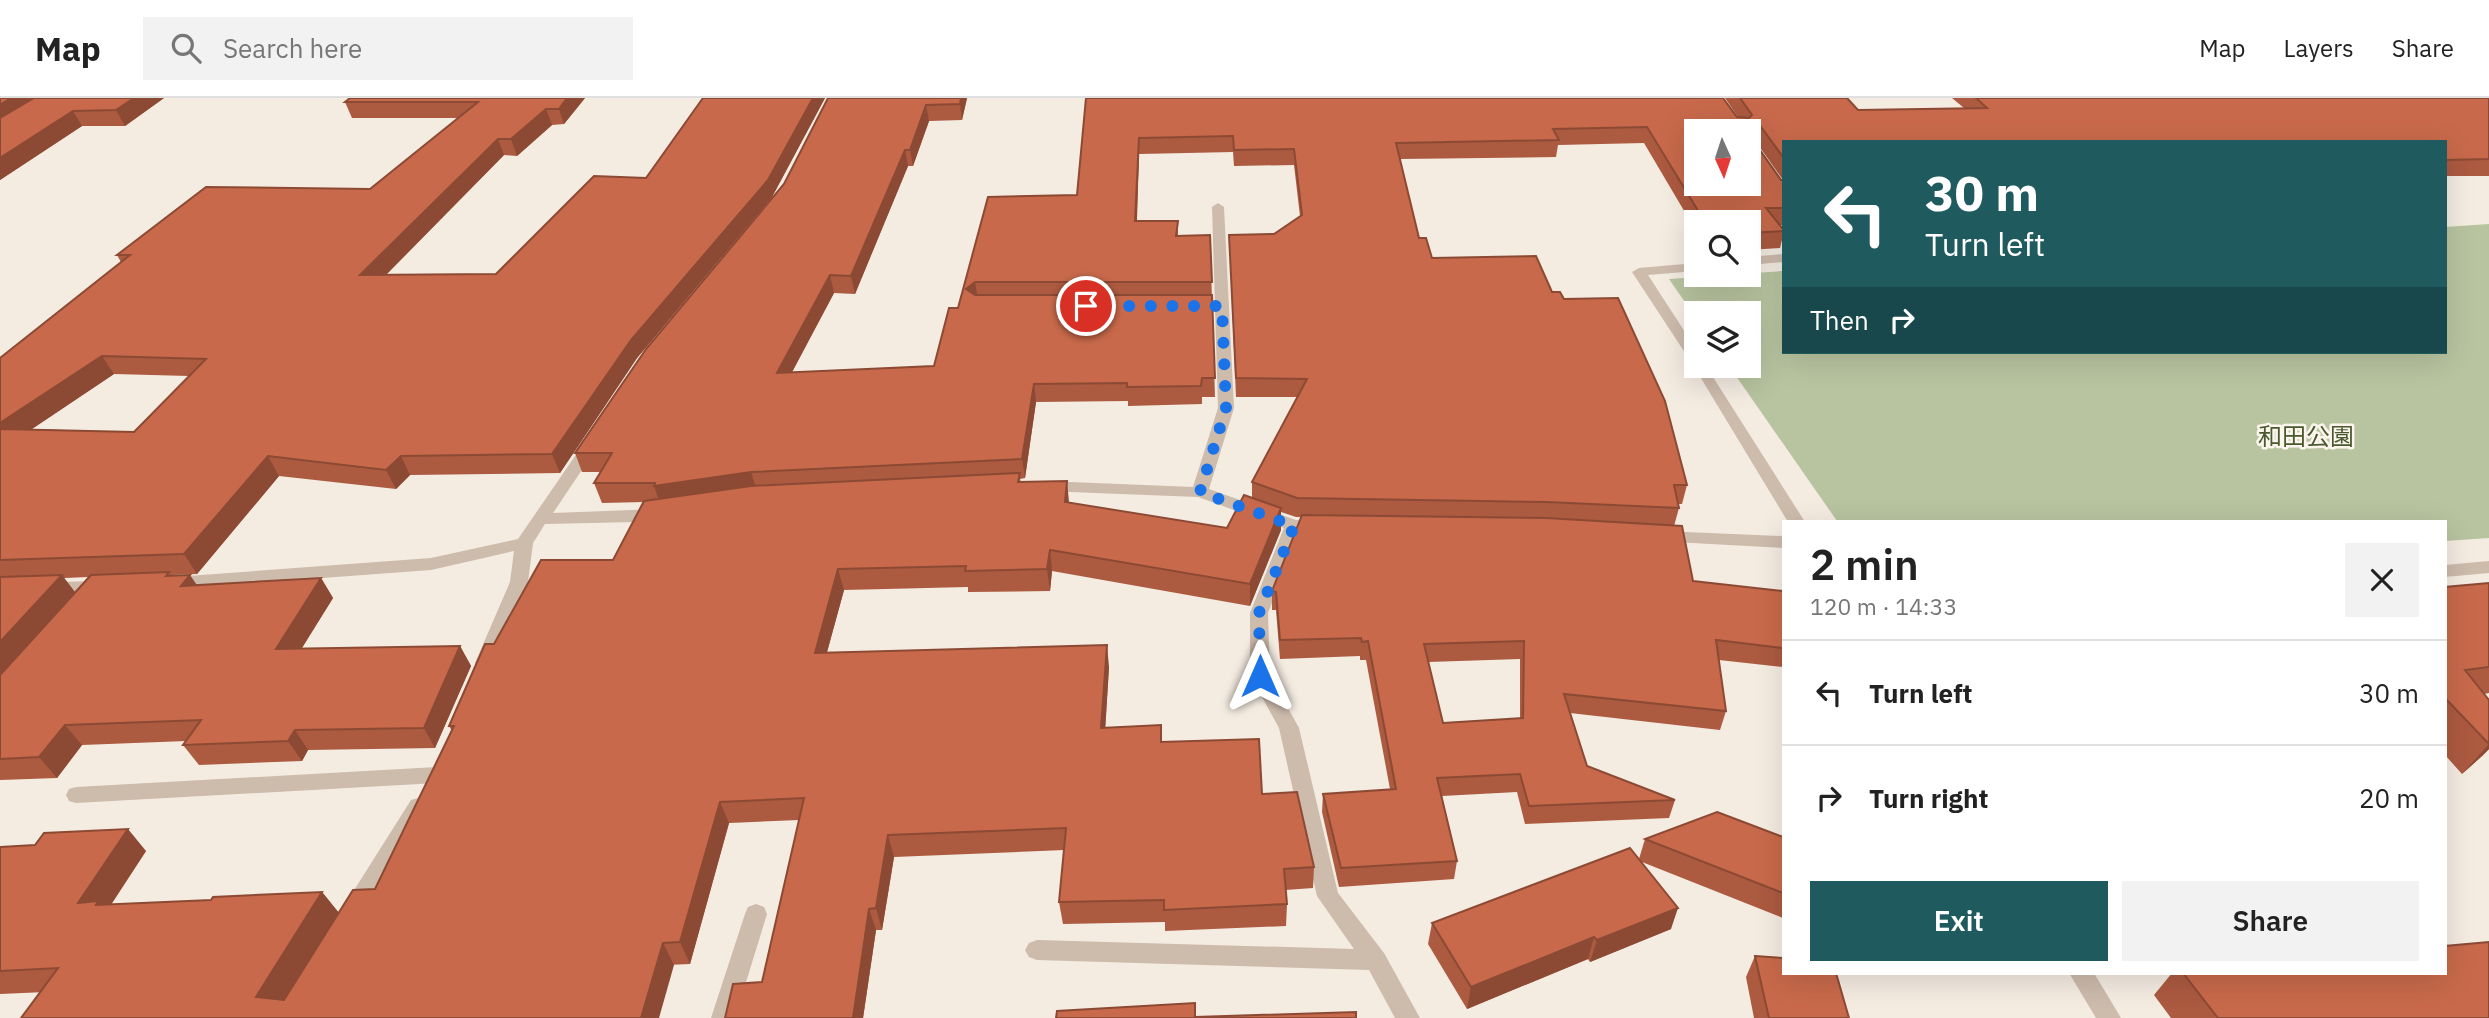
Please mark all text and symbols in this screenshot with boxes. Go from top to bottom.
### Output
search box [143,17,633,80]
text: Map [35,27,101,70]
icon: search [167,29,205,67]
text: Search here [223,31,362,65]
text: Map [2199,32,2246,64]
text: Layers [2284,32,2354,64]
text: Share [2392,32,2454,64]
north arrow [1684,119,1760,196]
map controls [1684,119,1761,378]
text: 30 m [1925,161,2039,224]
icon: left [1810,168,1901,259]
button: search [1684,210,1761,287]
text: Turn left [1925,223,2045,265]
pin [1056,276,1116,336]
icon: arrive [1067,287,1105,325]
button: layers [1684,301,1761,378]
icon: right [1883,301,1921,339]
text: Then [1810,303,1869,337]
park label: 和田公園 [2258,420,2354,452]
text: 2 min [1810,537,1919,592]
button: close [2345,543,2419,617]
text: 120 m · 14:33 [1810,591,1957,621]
position arrow [1223,639,1297,713]
icon: left [1810,674,1848,712]
text: Turn left [1869,676,1972,710]
text: 30 m [2359,676,2419,710]
icon: right [1810,779,1848,817]
text: Turn right [1869,781,1988,815]
text: 20 m [2359,781,2419,815]
button: Exit [1810,881,2108,961]
button: Share [2122,881,2419,961]

